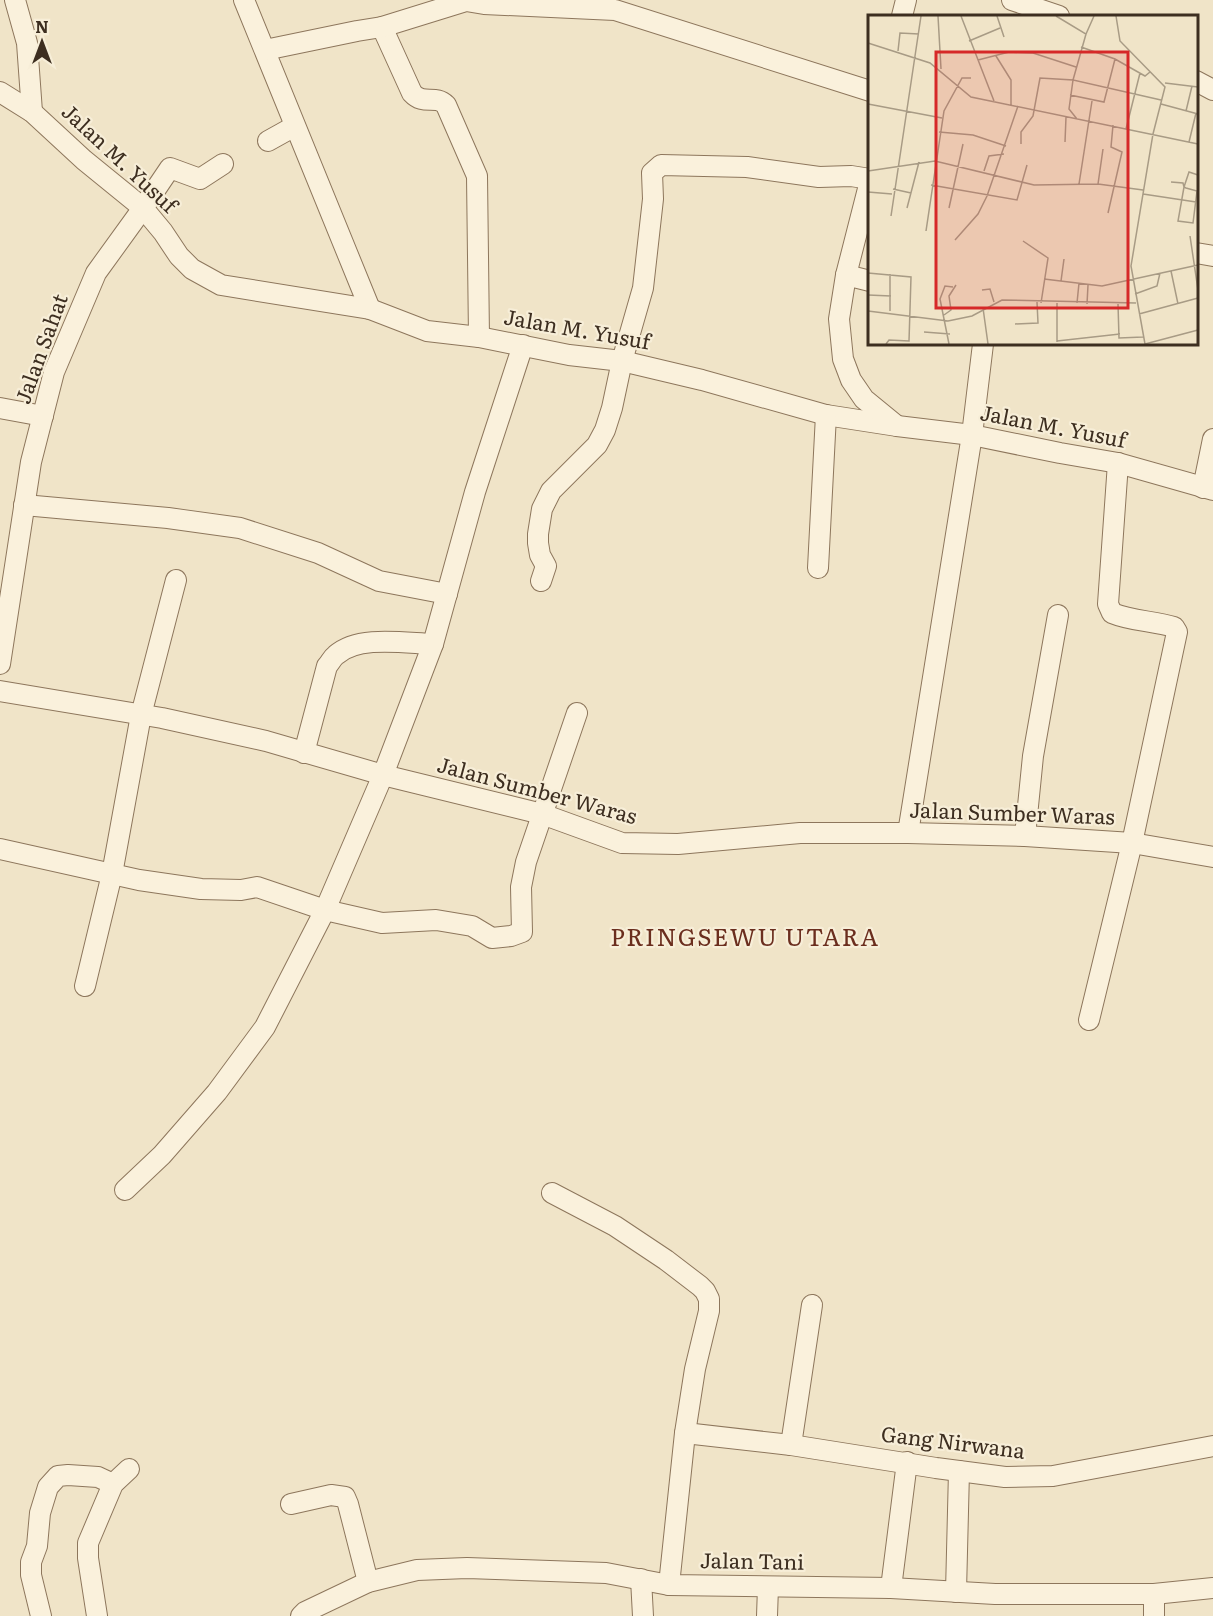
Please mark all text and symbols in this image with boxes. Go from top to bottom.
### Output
north arrow [12,12,72,72]
text: N [35,14,49,38]
inset map [868,15,1198,345]
street label: Jalan M. Yusuf [56,95,187,220]
street label: Jalan Sahat [5,288,74,408]
street label: Jalan M. Yusuf [502,299,655,356]
street label: Jalan M. Yusuf [978,395,1131,454]
street label: Jalan Sumber Waras [434,747,641,830]
street label: Jalan Sumber Waras [909,792,1115,831]
district label: PRINGSEWU UTARA [610,918,880,953]
street label: Gang Nirwana [880,1416,1028,1465]
street label: Jalan Tani [700,1543,805,1576]

